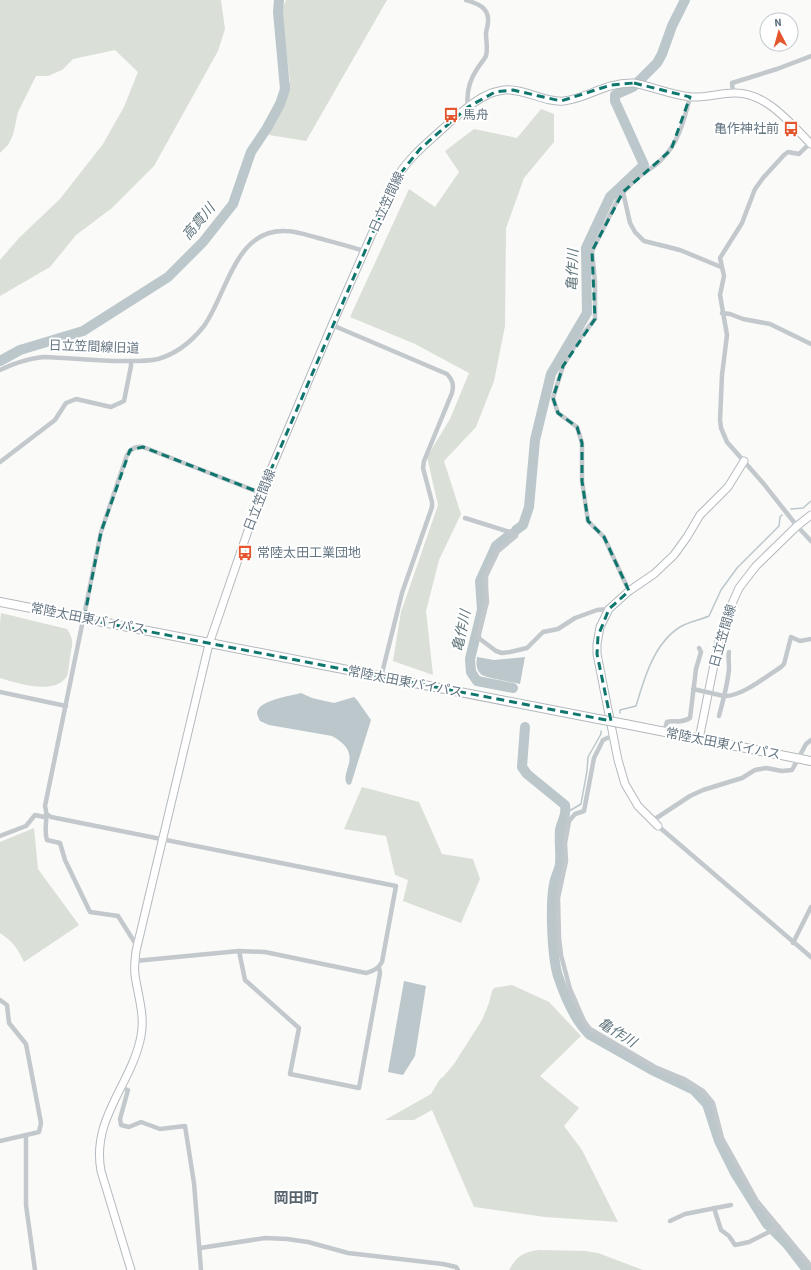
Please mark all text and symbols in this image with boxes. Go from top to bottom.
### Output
north arrow [759,12,799,52]
text: N [774,15,782,30]
bus stop icon: 馬舟 [442,106,460,124]
place label: 馬舟 [463,106,489,124]
place label: 亀作神社前 [714,120,779,138]
bus stop icon: 亀作神社前 [782,120,800,138]
street label: 日立笠間線 [365,169,409,235]
water label: 高貫川 [178,198,221,245]
water label: 亀作川 [562,247,584,291]
street label: 日立笠間線旧道 [48,336,140,358]
street label: 日立笠間線 [240,466,280,534]
bus stop icon: 常陸太田工業団地 [236,544,254,562]
place label: 常陸太田工業団地 [257,544,361,562]
street label: 常陸太田東バイパス [29,599,147,639]
street label: 日立笠間線 [705,602,741,670]
water label: 亀作川 [448,606,477,654]
street label: 常陸太田東バイパス [346,662,464,702]
street label: 常陸太田東バイパス [664,724,782,764]
water label: 亀作川 [594,1013,642,1054]
district label: 岡田町 [273,1188,319,1209]

